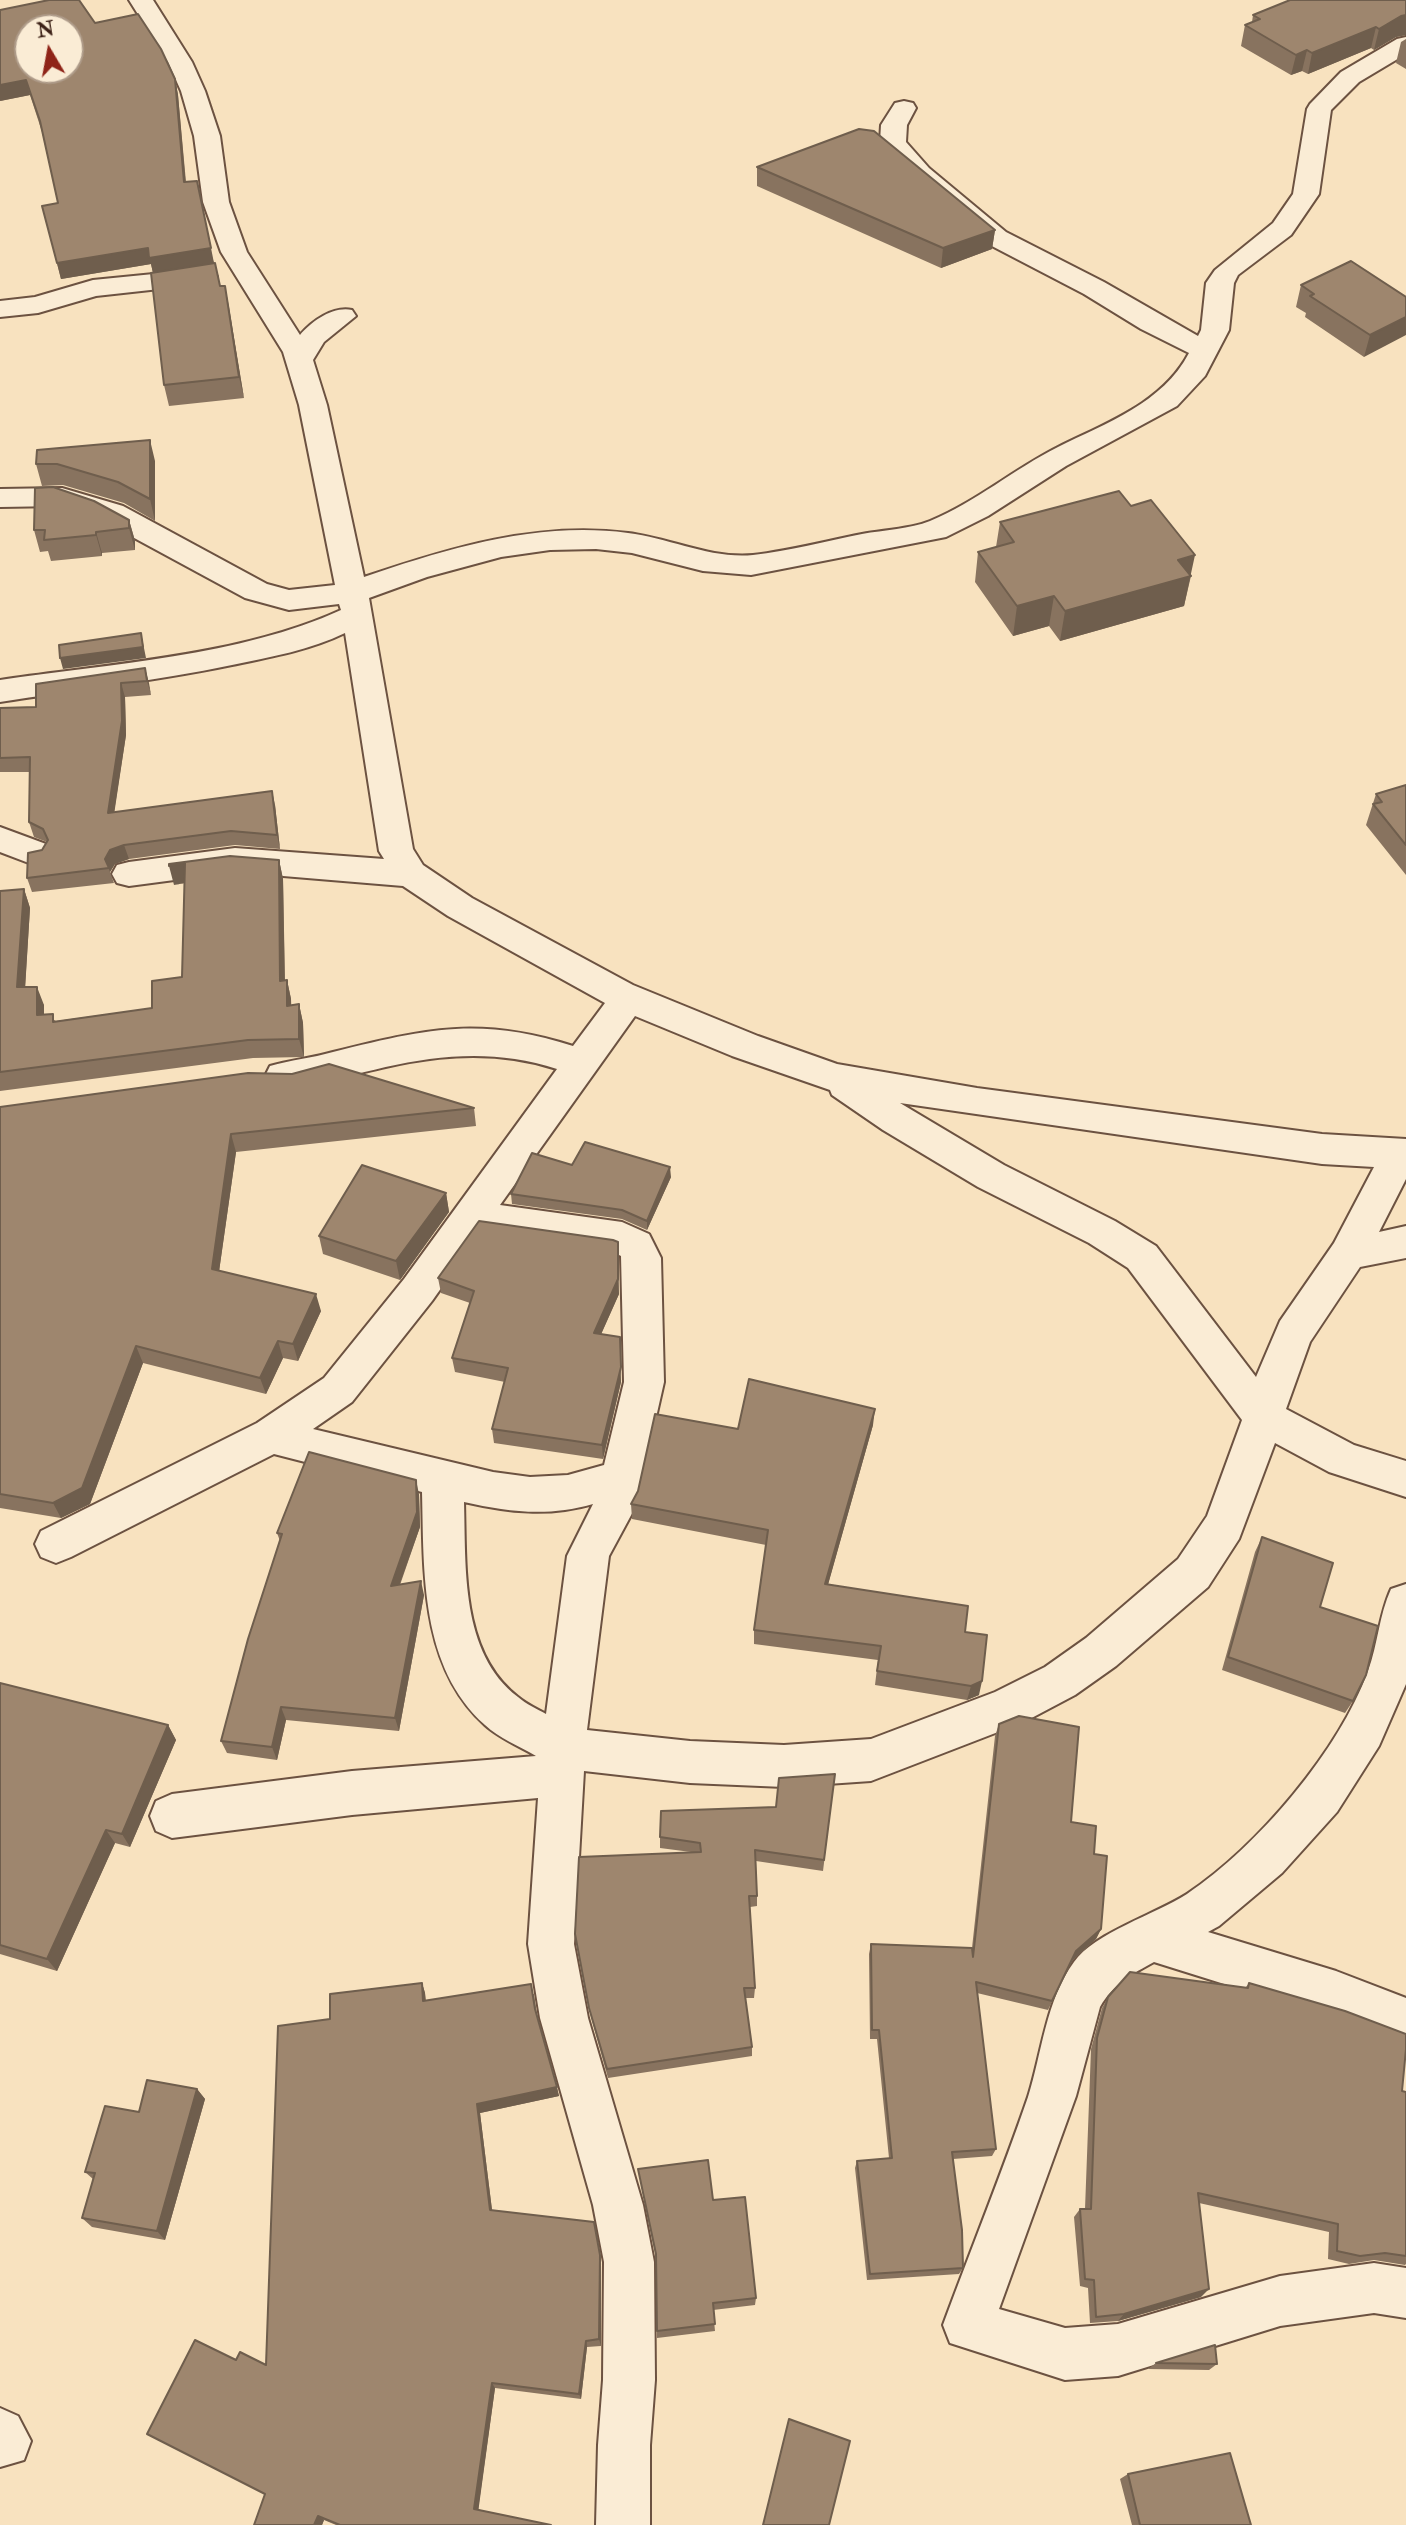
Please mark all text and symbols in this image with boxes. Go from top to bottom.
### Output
north arrow [14,14,84,84]
text: N [35,17,56,44]

